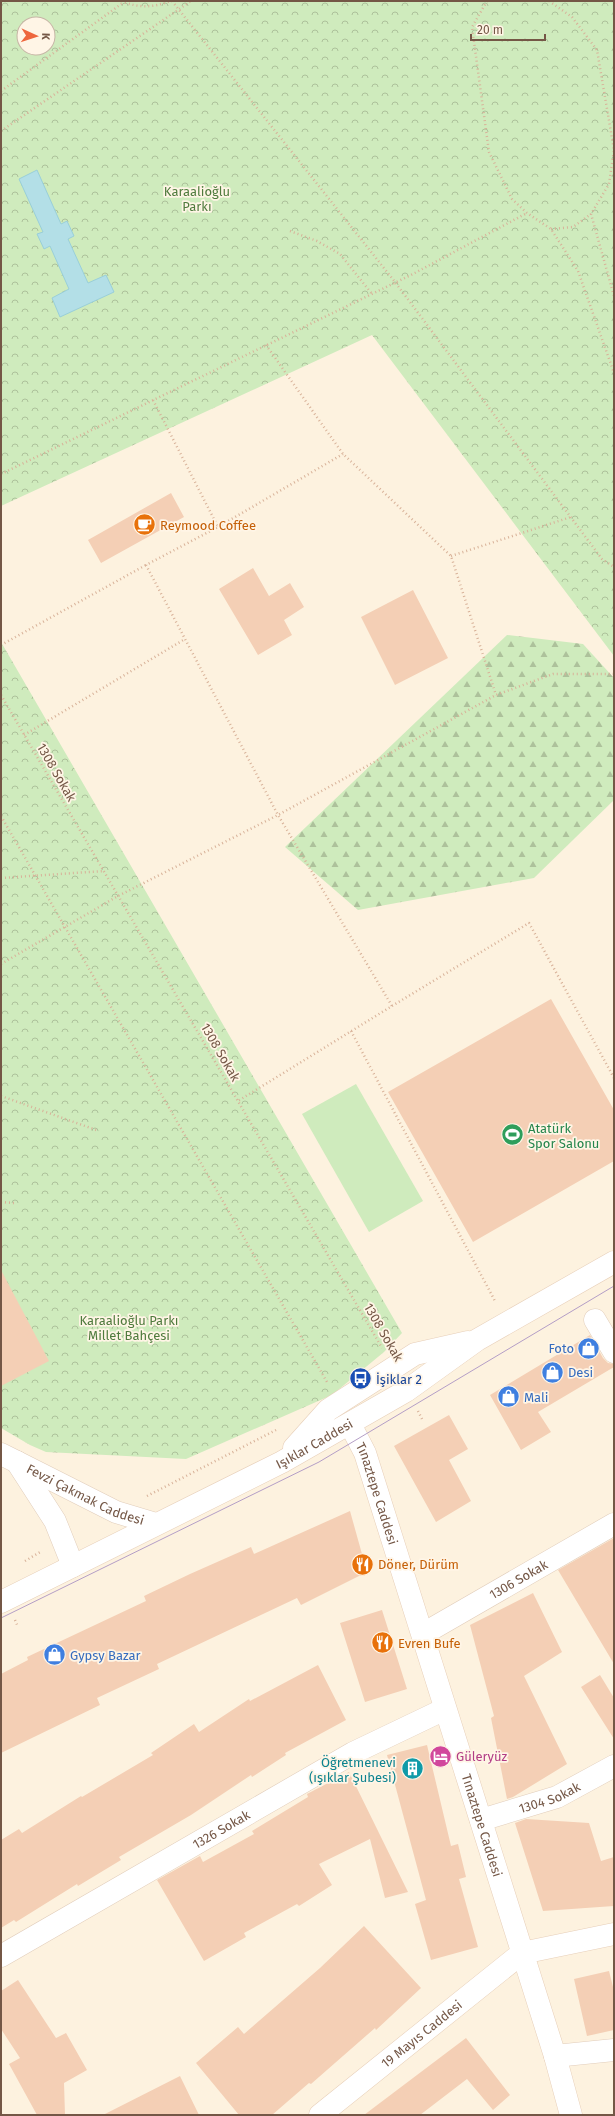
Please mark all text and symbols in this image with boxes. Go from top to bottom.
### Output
north arrow [16,16,56,56]
scale bar [471,16,545,42]
text: 20 m [477,23,503,37]
text: K [39,33,52,41]
park label: Karaalioğlu Parkı [164,184,230,214]
cafe icon: Reymood Coffee [131,512,157,538]
place label: Reymood Coffee [160,518,256,533]
street label: 1308 Sokak [34,740,79,804]
street label: 1308 Sokak [198,1020,243,1084]
place label: Atatürk Spor Salonu [528,1121,599,1151]
sports icon: Atatürk Spor Salonu [500,1122,526,1148]
street label: 1308 Sokak [361,1300,406,1364]
park label: Karaalioğlu Parkı Millet Bahçesi [79,1313,179,1343]
shop icon: Foto [576,1335,602,1361]
place label: Foto [548,1341,574,1356]
shop icon: Desi [539,1359,565,1385]
place label: Desi [568,1365,593,1380]
bus stop icon: İşiklar 2 [347,1366,373,1392]
place label: İşiklar 2 [376,1372,422,1387]
shop icon: Mali [495,1384,521,1410]
place label: Mali [524,1390,549,1405]
street label: Işıklar Caddesi [273,1416,356,1472]
street label: Tınaztepe Caddesi [353,1440,400,1547]
street label: Fevzi Çakmak Caddesi [24,1461,146,1528]
restaurant icon: Döner, Dürüm [349,1551,375,1577]
place label: Döner, Dürüm [378,1557,459,1572]
street label: 1306 Sokak [487,1557,551,1602]
restaurant icon: Evren Bufe [369,1630,395,1656]
place label: Evren Bufe [398,1636,461,1651]
shop icon: Gypsy Bazar [41,1642,67,1668]
place label: Gypsy Bazar [70,1648,141,1663]
hotel icon: Güleryüz [427,1743,453,1769]
place label: Güleryüz [456,1749,508,1764]
place label: Öğretmenevi (ışıklar Şubesi) [309,1754,396,1785]
building icon: Öğretmenevi (ışıklar Şubesi) [399,1756,425,1782]
street label: Tınaztepe Caddesi [459,1772,505,1879]
street label: 1304 Sokak [517,1779,583,1816]
street label: 1326 Sokak [190,1807,253,1852]
street label: 19 Mayıs Caddesi [378,1997,465,2071]

